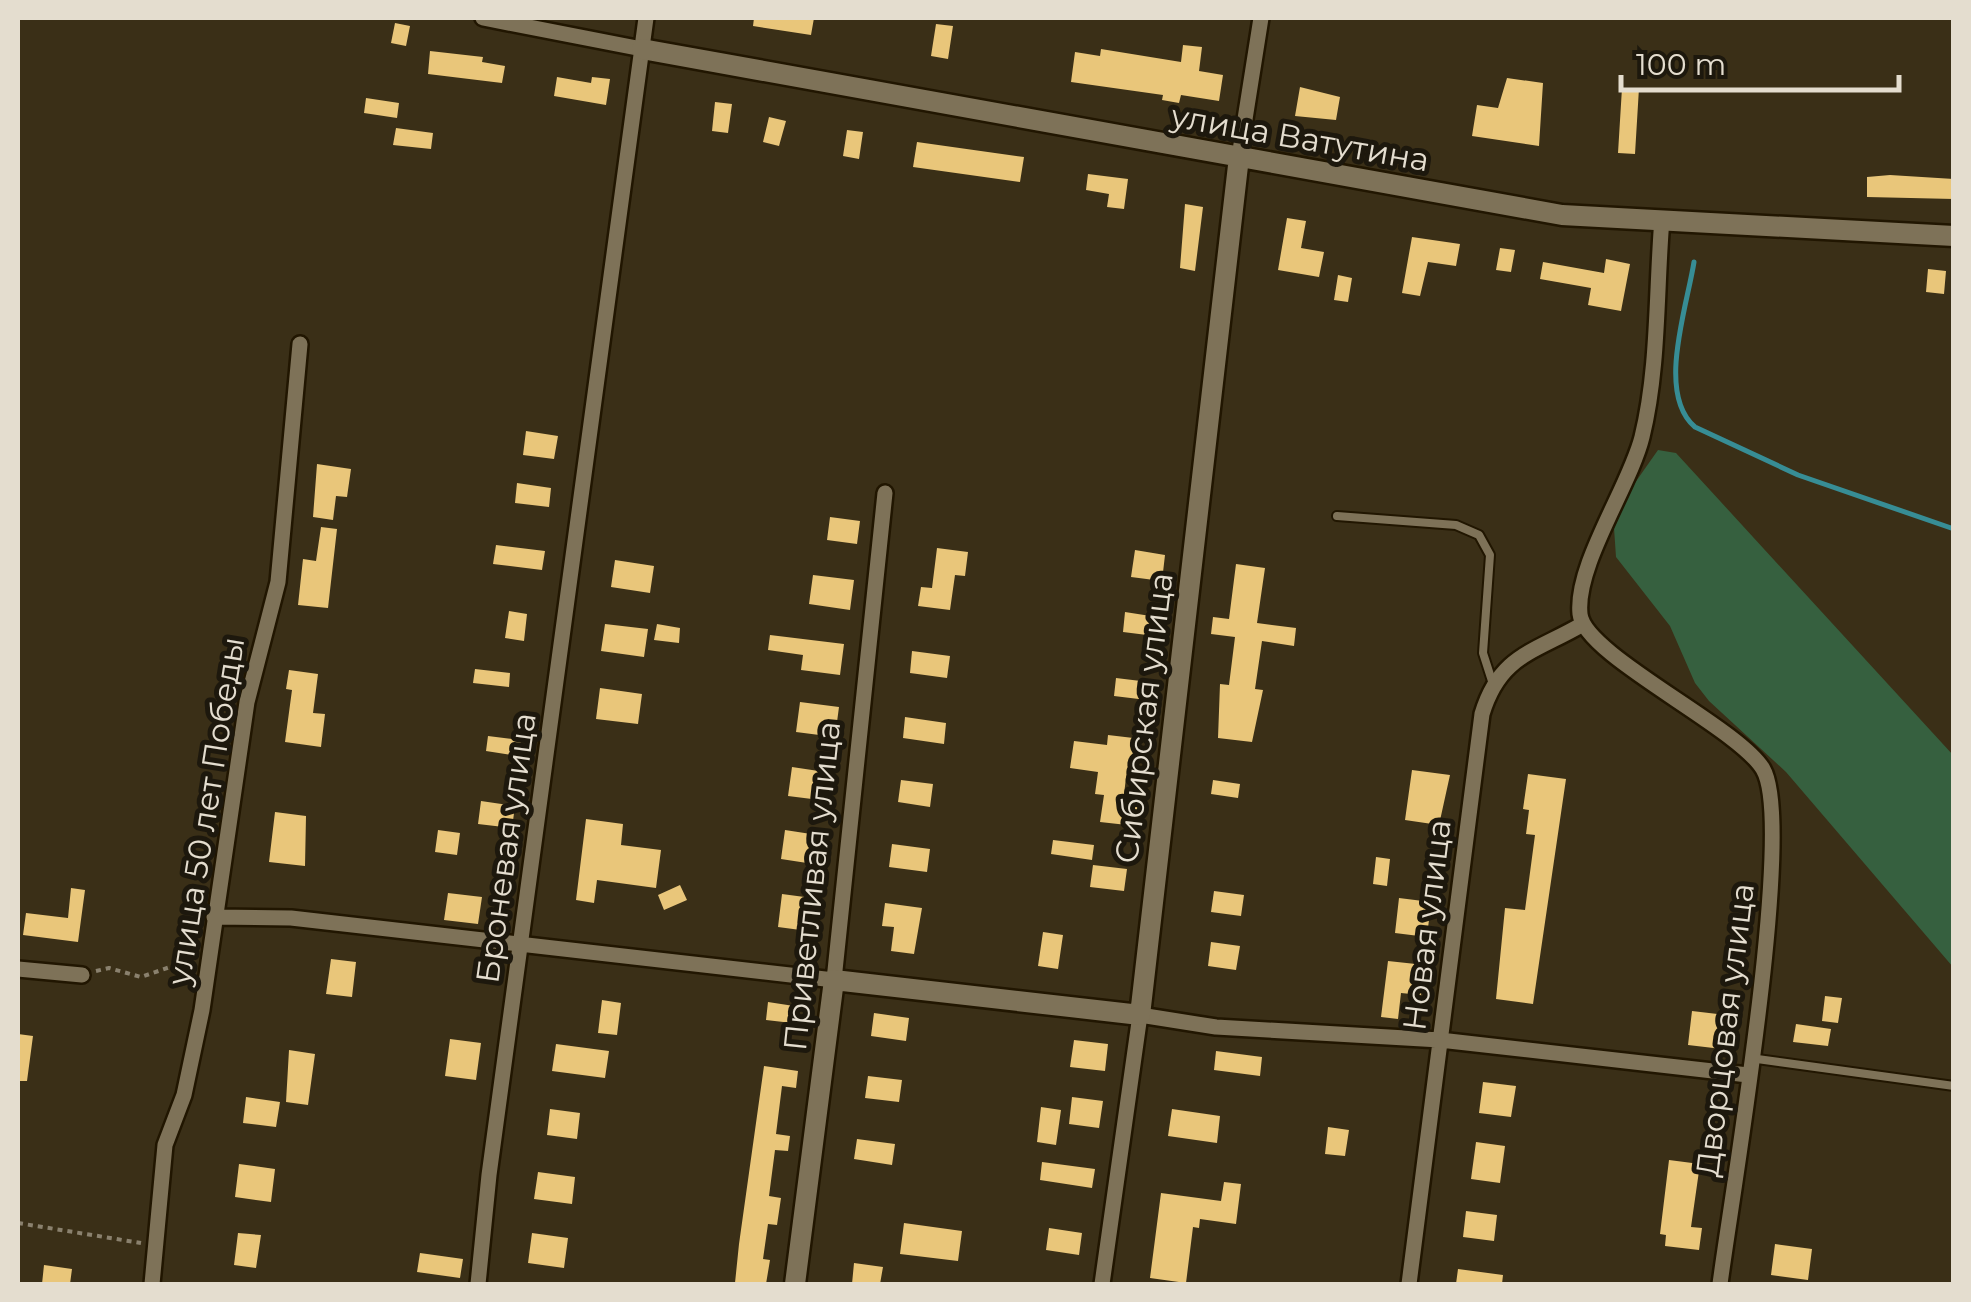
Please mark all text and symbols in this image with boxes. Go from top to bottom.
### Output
scale bar [1621,30,1898,92]
text: 100 m [1636,46,1726,83]
street label: улица Ватутина [1167,95,1432,179]
street label: Сибирская улица [1106,570,1181,866]
street label: улица 50 лет Победы [159,634,252,989]
street label: Броневая улица [467,710,544,986]
street label: Приветливая улица [775,719,848,1053]
street label: Новая улица [1394,817,1459,1033]
street label: Дворцовая улица [1687,881,1762,1179]

